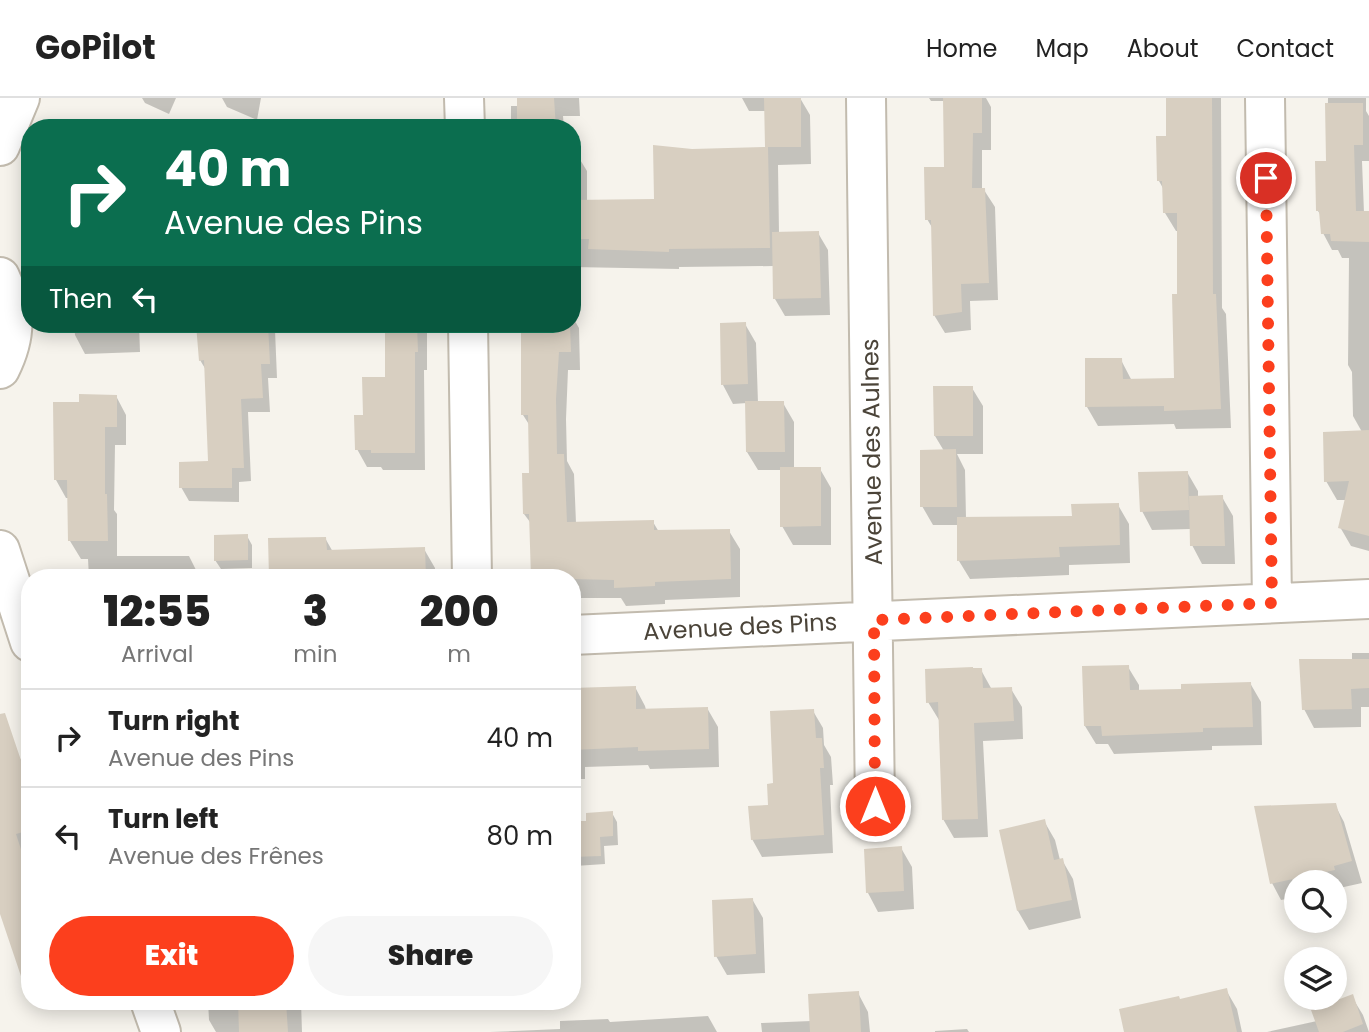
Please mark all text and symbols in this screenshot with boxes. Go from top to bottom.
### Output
text: GoPilot [35,24,156,71]
text: Home [926,32,998,65]
text: Map [1036,32,1089,65]
text: About [1127,32,1198,65]
text: Contact [1236,32,1334,65]
text: 40 m [164,135,291,203]
icon: right [49,147,140,238]
pin [1236,148,1296,208]
icon: arrive [1247,159,1285,197]
text: Avenue des Pins [164,200,423,245]
icon: left [126,280,164,318]
text: Then [49,281,112,317]
street label: Avenue des Aulnes [853,338,890,566]
text: 12:55 [103,582,211,641]
text: 3 [303,582,328,641]
text: 200 [420,582,499,641]
street label: Avenue des Pins [642,605,838,648]
text: Arrival [121,638,193,670]
text: min [293,638,337,670]
text: m [447,638,471,670]
text: Turn right [108,703,240,739]
icon: right [49,719,87,757]
text: 40 m [487,720,553,756]
text: Avenue des Pins [108,742,294,774]
position arrow [838,769,912,843]
text: Turn left [108,801,219,837]
icon: left [49,817,87,855]
text: 80 m [487,818,553,854]
text: Avenue des Frênes [108,840,324,872]
map controls [1284,870,1347,1010]
button: search [1284,870,1347,933]
button: Exit [49,916,294,996]
button: Share [308,916,553,996]
button: layers [1284,947,1347,1010]

